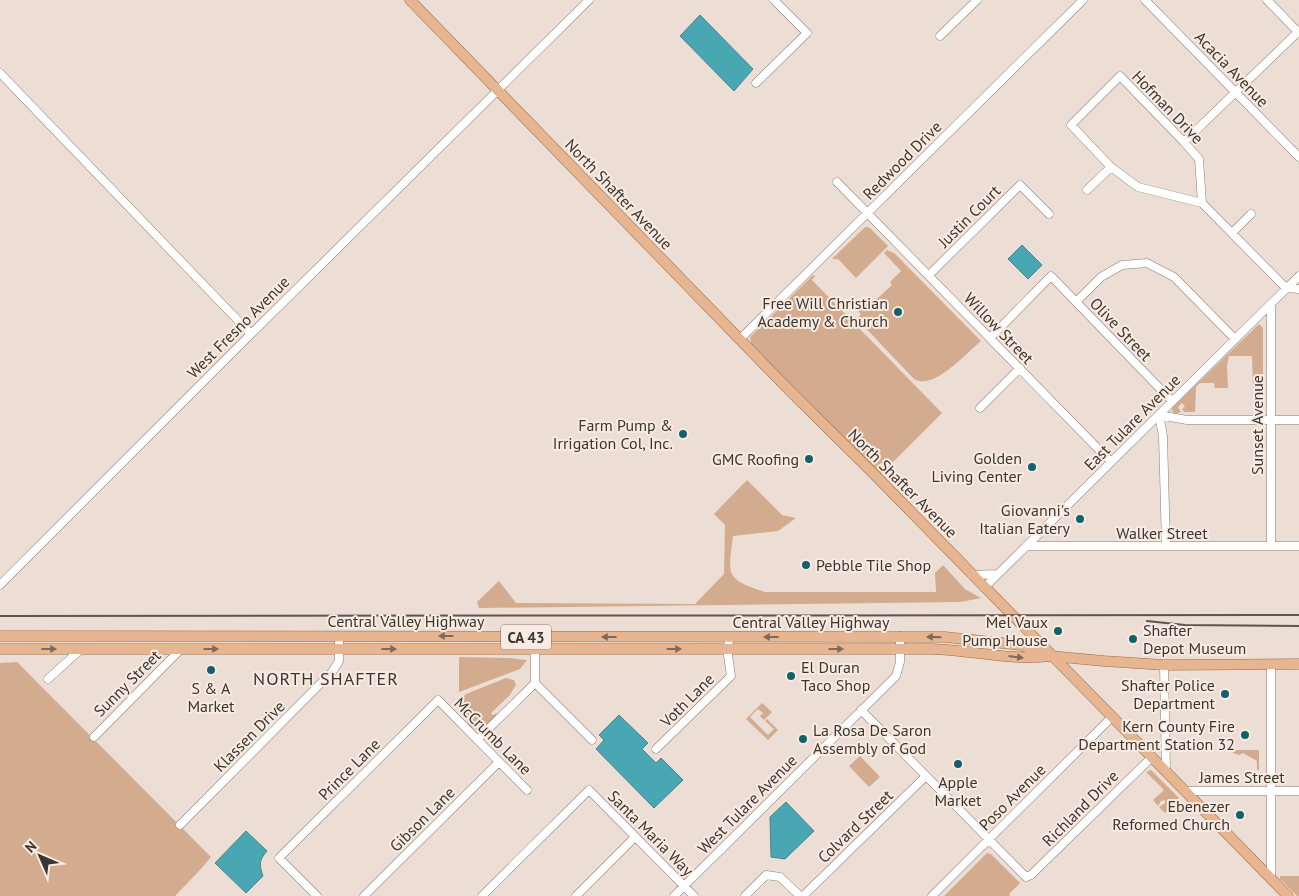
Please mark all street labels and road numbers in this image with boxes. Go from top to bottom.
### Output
street label: Acacia Avenue [1191,27,1273,111]
street label: Hofman Drive [1128,66,1208,148]
street label: Redwood Drive [859,117,945,203]
street label: North Shafter Avenue [561,134,677,254]
street label: Justin Court [933,180,1005,252]
street label: West Fresno Avenue [183,272,293,382]
street label: Willow Street [960,288,1038,368]
street label: Olive Street [1086,293,1157,365]
street label: East Tulare Avenue [1080,370,1184,474]
street label: Sunset Avenue [1247,375,1267,475]
street label: North Shafter Avenue [844,424,962,542]
street label: Walker Street [1116,523,1208,543]
street label: Central Valley Highway [328,611,485,631]
street label: Central Valley Highway [733,612,890,632]
road number: CA 43 [501,624,551,650]
street label: Sunny Street [89,645,165,721]
street label: Voth Lane [655,669,718,732]
street label: McCrumb Lane [450,693,536,779]
street label: Klassen Drive [209,696,289,776]
street label: Prince Lane [314,734,384,804]
street label: West Tulare Avenue [693,750,801,858]
street label: Poso Avenue [975,760,1049,834]
street label: Richland Drive [1038,766,1122,850]
street label: James Street [1198,767,1285,787]
street label: Gibson Lane [385,782,459,856]
street label: Colvard Street [813,785,897,867]
street label: Santa Maria Way [604,786,698,880]

